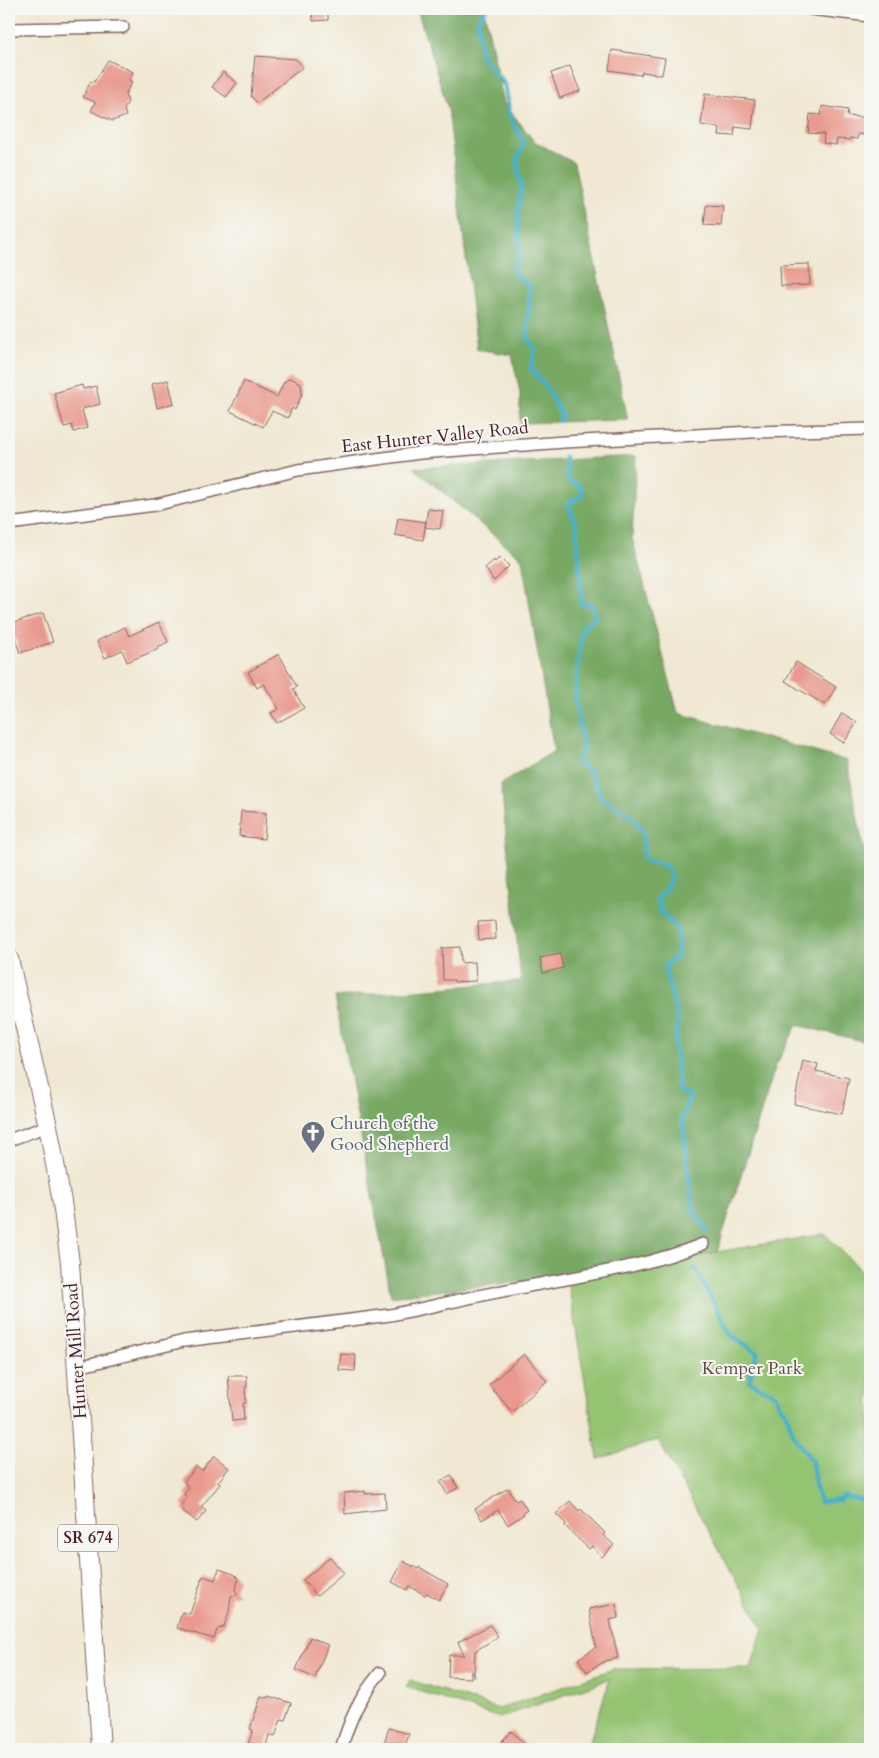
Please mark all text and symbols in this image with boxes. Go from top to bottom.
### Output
street label: East Hunter Valley Road [340,415,530,459]
place label: Church of the Good Shepherd [330,1111,449,1157]
church icon: Church of the Good Shepherd [300,1120,326,1154]
street label: Hunter Mill Road [59,1282,93,1420]
park label: Kemper Park [702,1356,803,1381]
road number: SR 674 [58,1525,118,1552]

